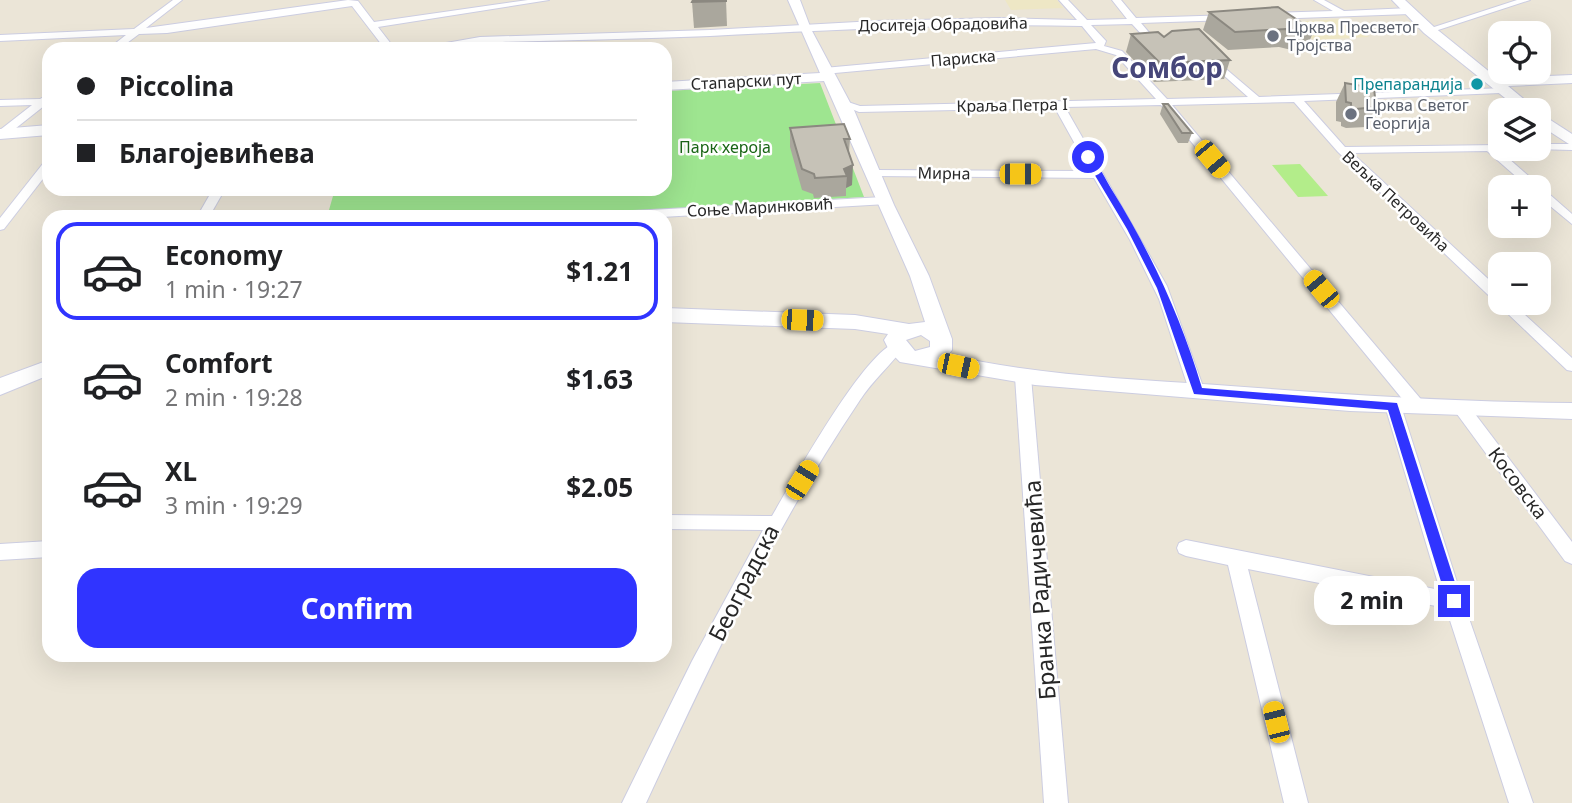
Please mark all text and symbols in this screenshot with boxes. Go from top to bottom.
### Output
street label: Доситеја Обрадовића [858,12,1028,36]
place label: Црква Пресветог Тројства [1287,16,1419,56]
map controls [1488,21,1551,315]
button: locate [1488,21,1551,84]
marker: Црква Пресветог Тројства [1265,28,1281,44]
street label: Париска [930,44,996,72]
district label: Сомбор [1111,48,1223,86]
street label: Стапарски пут [690,67,802,95]
text: Piccolina [119,68,234,104]
place label: Препарандија [1353,73,1463,95]
marker: Препарандија [1469,76,1485,92]
street label: Краља Петра I [956,93,1068,117]
place label: Црква Светог Георгија [1365,94,1469,134]
button: layers [1488,98,1551,161]
marker: Црква Светог Георгија [1343,106,1359,122]
text: Благојевићева [119,135,315,171]
park label: Парк хероја [679,136,771,158]
car [1191,136,1234,182]
route start [1072,141,1104,173]
street label: Вељка Петровића [1338,146,1454,256]
street label: Мирна [917,162,971,184]
car [1000,164,1042,185]
button: + [1488,175,1551,238]
street label: Соње Маринковић [686,192,834,222]
text: Economy [165,237,283,273]
icon: car [81,240,144,303]
button: − [1488,252,1551,315]
text: $1.21 [566,253,633,289]
car [1300,266,1343,312]
text: 1 min · 19:27 [165,273,303,305]
car [781,309,824,331]
text: Comfort [165,345,273,381]
icon: car [81,348,144,411]
car [936,351,981,381]
text: $1.63 [566,361,633,397]
text: 2 min · 19:28 [165,381,303,413]
street label: Косовска [1482,442,1554,524]
text: XL [165,453,197,489]
icon: car [81,456,144,519]
car [782,457,823,503]
text: $2.05 [566,469,633,505]
street label: Бранка Радичевића [1015,479,1063,701]
text: 3 min · 19:29 [165,489,303,521]
street label: Београдска [700,519,786,646]
button: Confirm [77,568,637,648]
callout: 2 min [1314,576,1430,626]
text: 2 min [1340,584,1404,616]
route end [1438,585,1470,617]
car [1261,699,1292,745]

